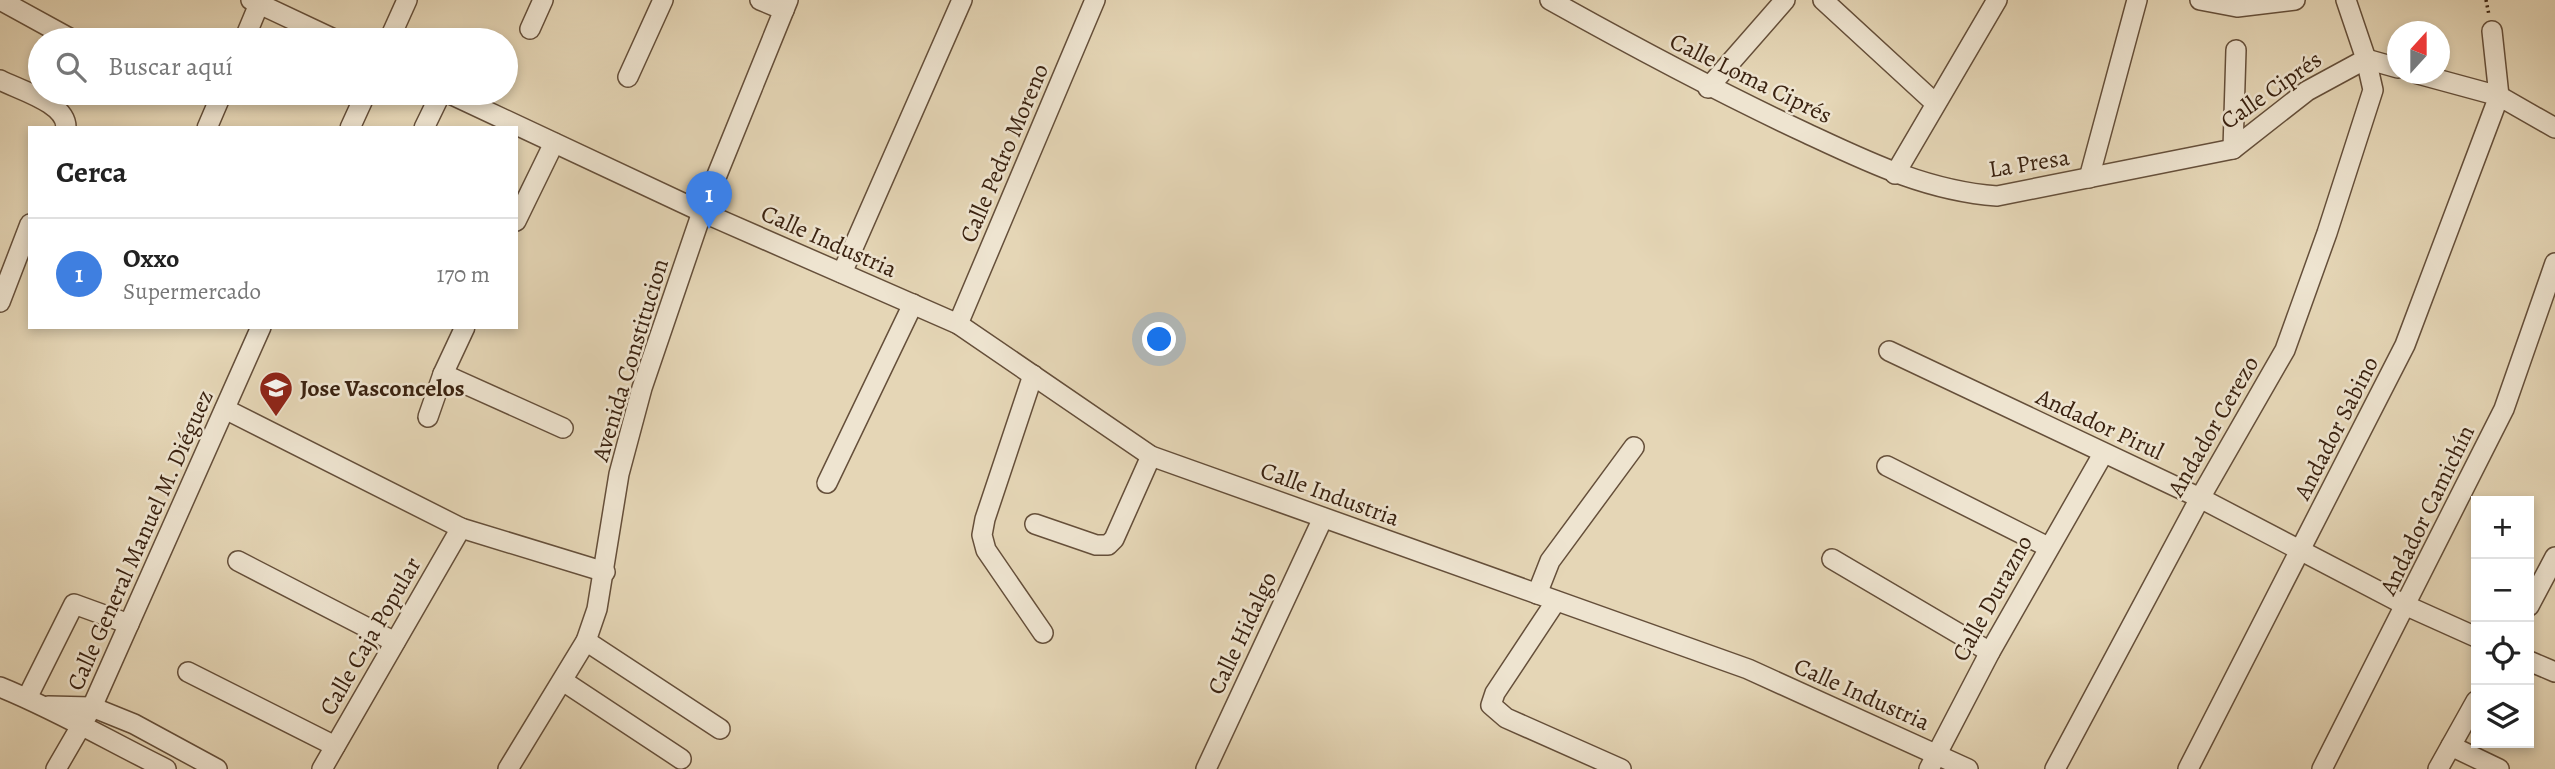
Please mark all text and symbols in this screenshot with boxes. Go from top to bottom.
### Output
north arrow [2387,21,2450,84]
street label: Calle Loma Ciprés [1665,25,1837,131]
search box [28,28,518,105]
street label: Calle Ciprés [2214,43,2328,137]
icon: search [52,48,90,86]
text: Buscar aquí [108,49,233,84]
street label: Calle Pedro Moreno [952,59,1056,247]
street label: La Presa [1986,141,2073,185]
text: Cerca [56,152,127,192]
pin: 1 [686,171,732,229]
street label: Calle Industria [756,197,903,286]
text: Oxxo [123,241,179,276]
street label: Avenida Constitucion [584,255,676,466]
text: 1 [75,259,83,290]
text: 170 m [437,259,490,290]
text: Supermercado [123,276,261,307]
your location [1142,322,1176,356]
street label: Andador Cerezo [2159,350,2266,503]
street label: Andador Sabino [2286,351,2386,506]
school or university icon: Jose Vasconcelos [257,369,295,418]
place label: Jose Vasconcelos [300,372,465,404]
street label: Andador Pirul [2030,380,2169,468]
street label: Calle General Manuel M. Diéguez [59,385,221,695]
street label: Andador Camichín [2372,420,2482,601]
street label: Calle Industria [1256,454,1405,534]
map controls [2471,496,2534,748]
button: + [2471,496,2534,559]
street label: Calle Durazno [1944,529,2040,667]
street label: Calle Caja Popular [312,551,428,721]
button: − [2471,559,2534,622]
street label: Calle Hidalgo [1200,566,1284,700]
button: locate [2471,622,2534,685]
street label: Calle Industria [1789,650,1936,739]
button: layers [2471,685,2534,748]

